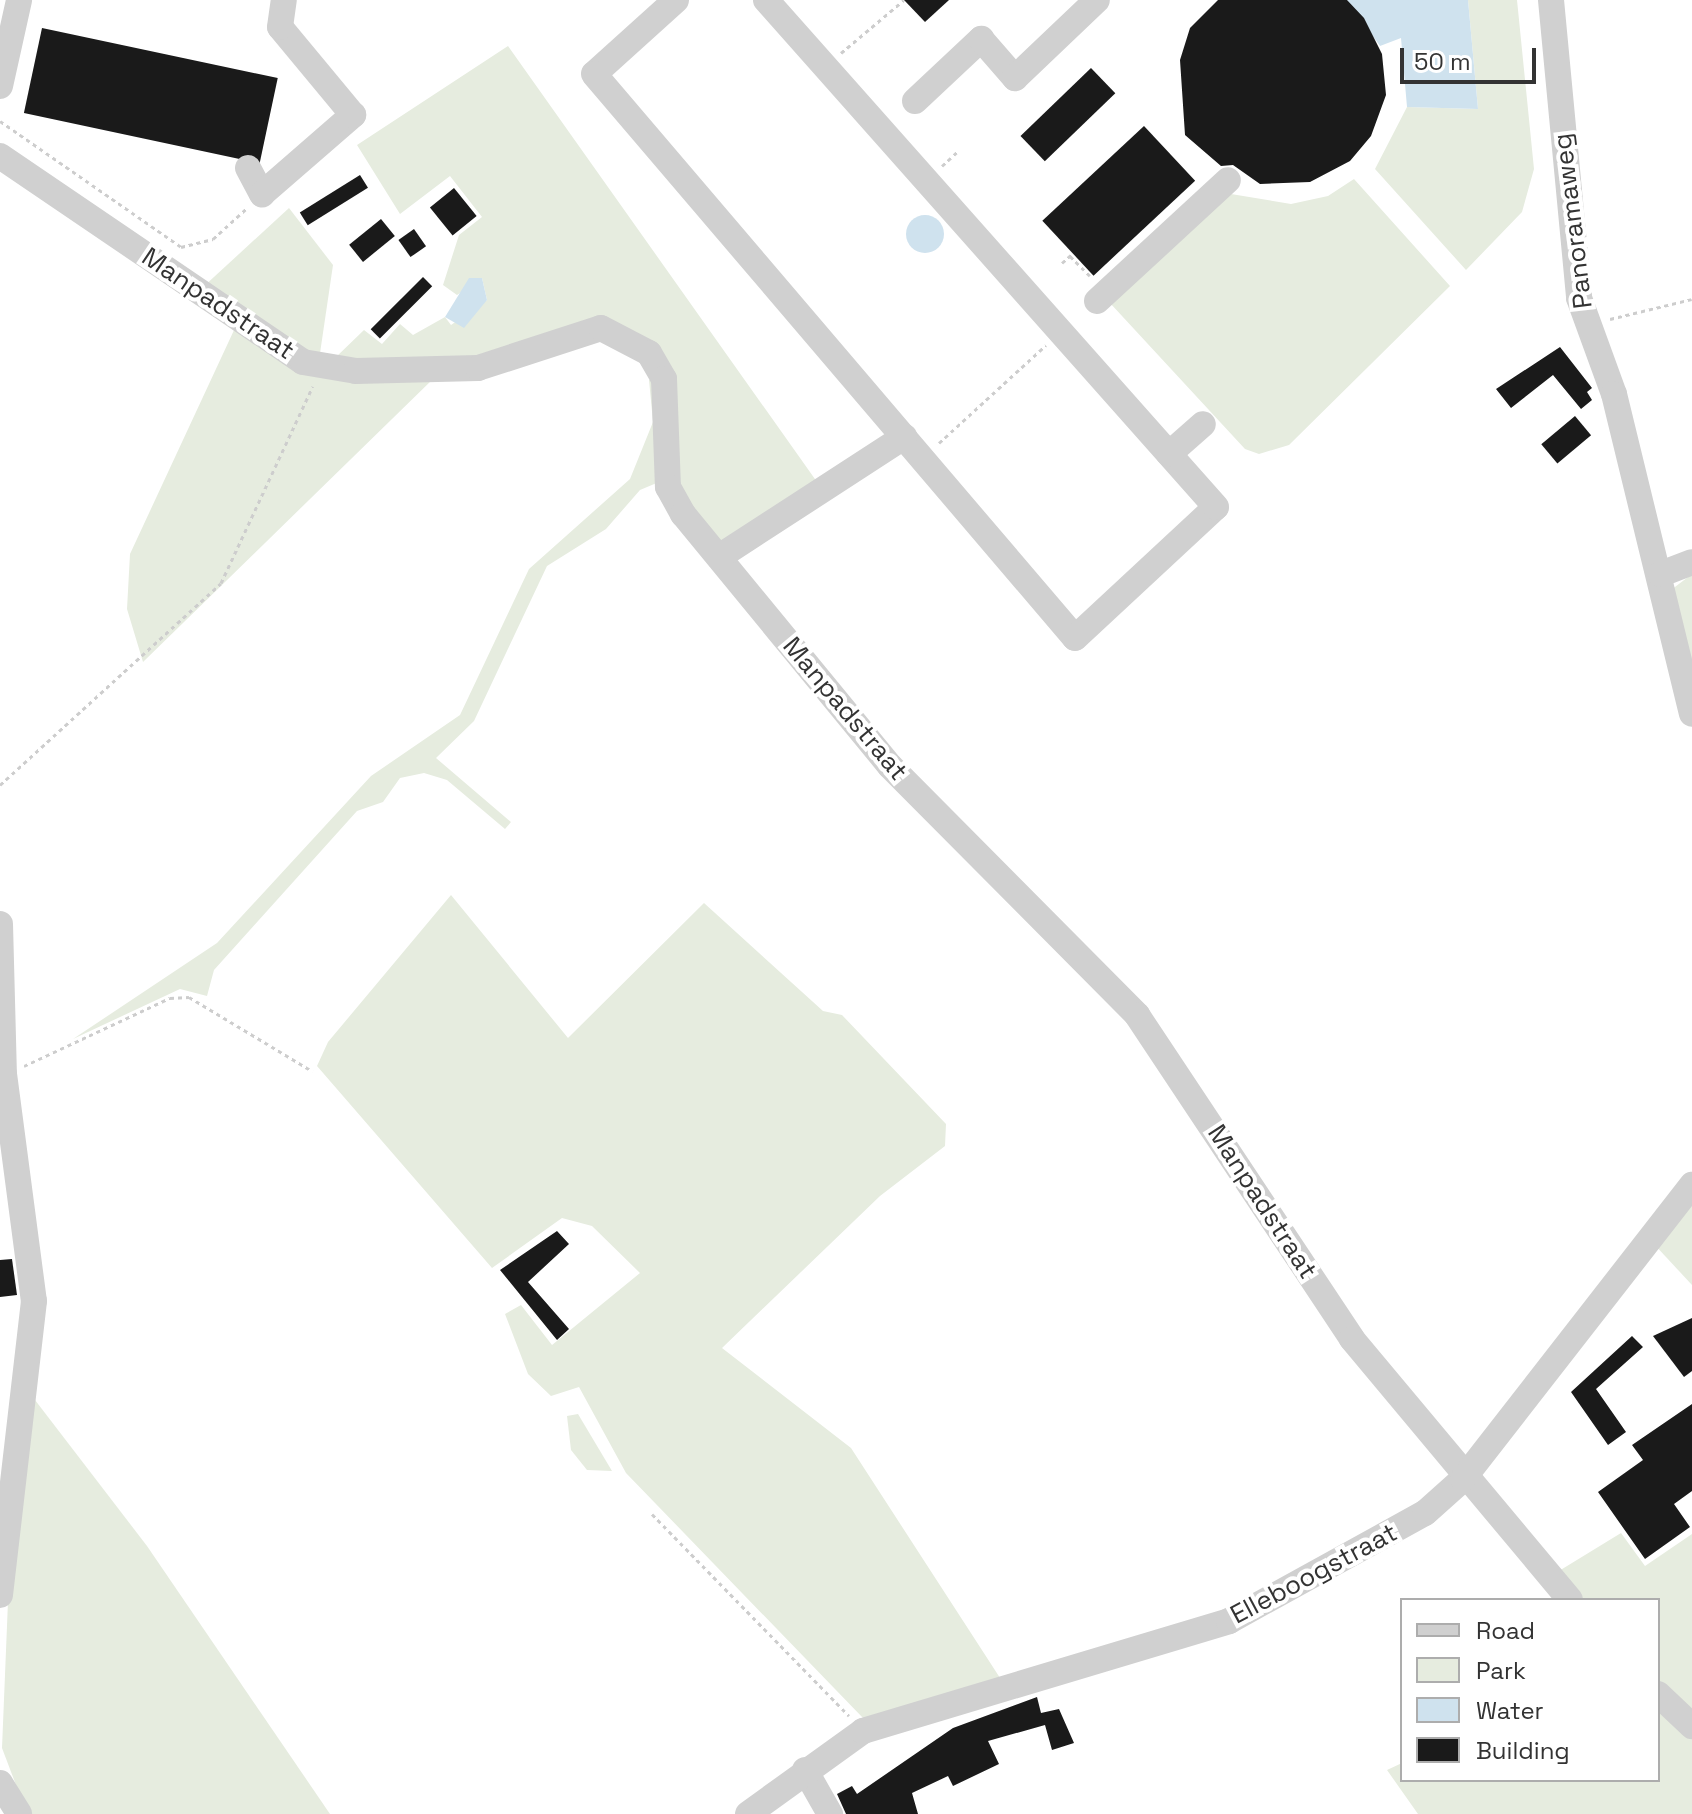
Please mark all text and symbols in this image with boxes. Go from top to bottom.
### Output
scale bar [1404,32,1540,82]
text: 50 m [1414,46,1471,77]
street label: Panoramaweg [1547,132,1599,310]
street label: Manpadstraat [136,242,300,366]
street label: Manpadstraat [776,631,914,787]
street label: Manpadstraat [1201,1119,1323,1285]
street label: Elleboogstraat [1225,1517,1403,1631]
legend [1400,1598,1660,1782]
text: Road [1476,1615,1535,1646]
text: Park [1476,1655,1526,1686]
text: Water [1476,1695,1544,1726]
text: Building [1476,1735,1570,1766]

